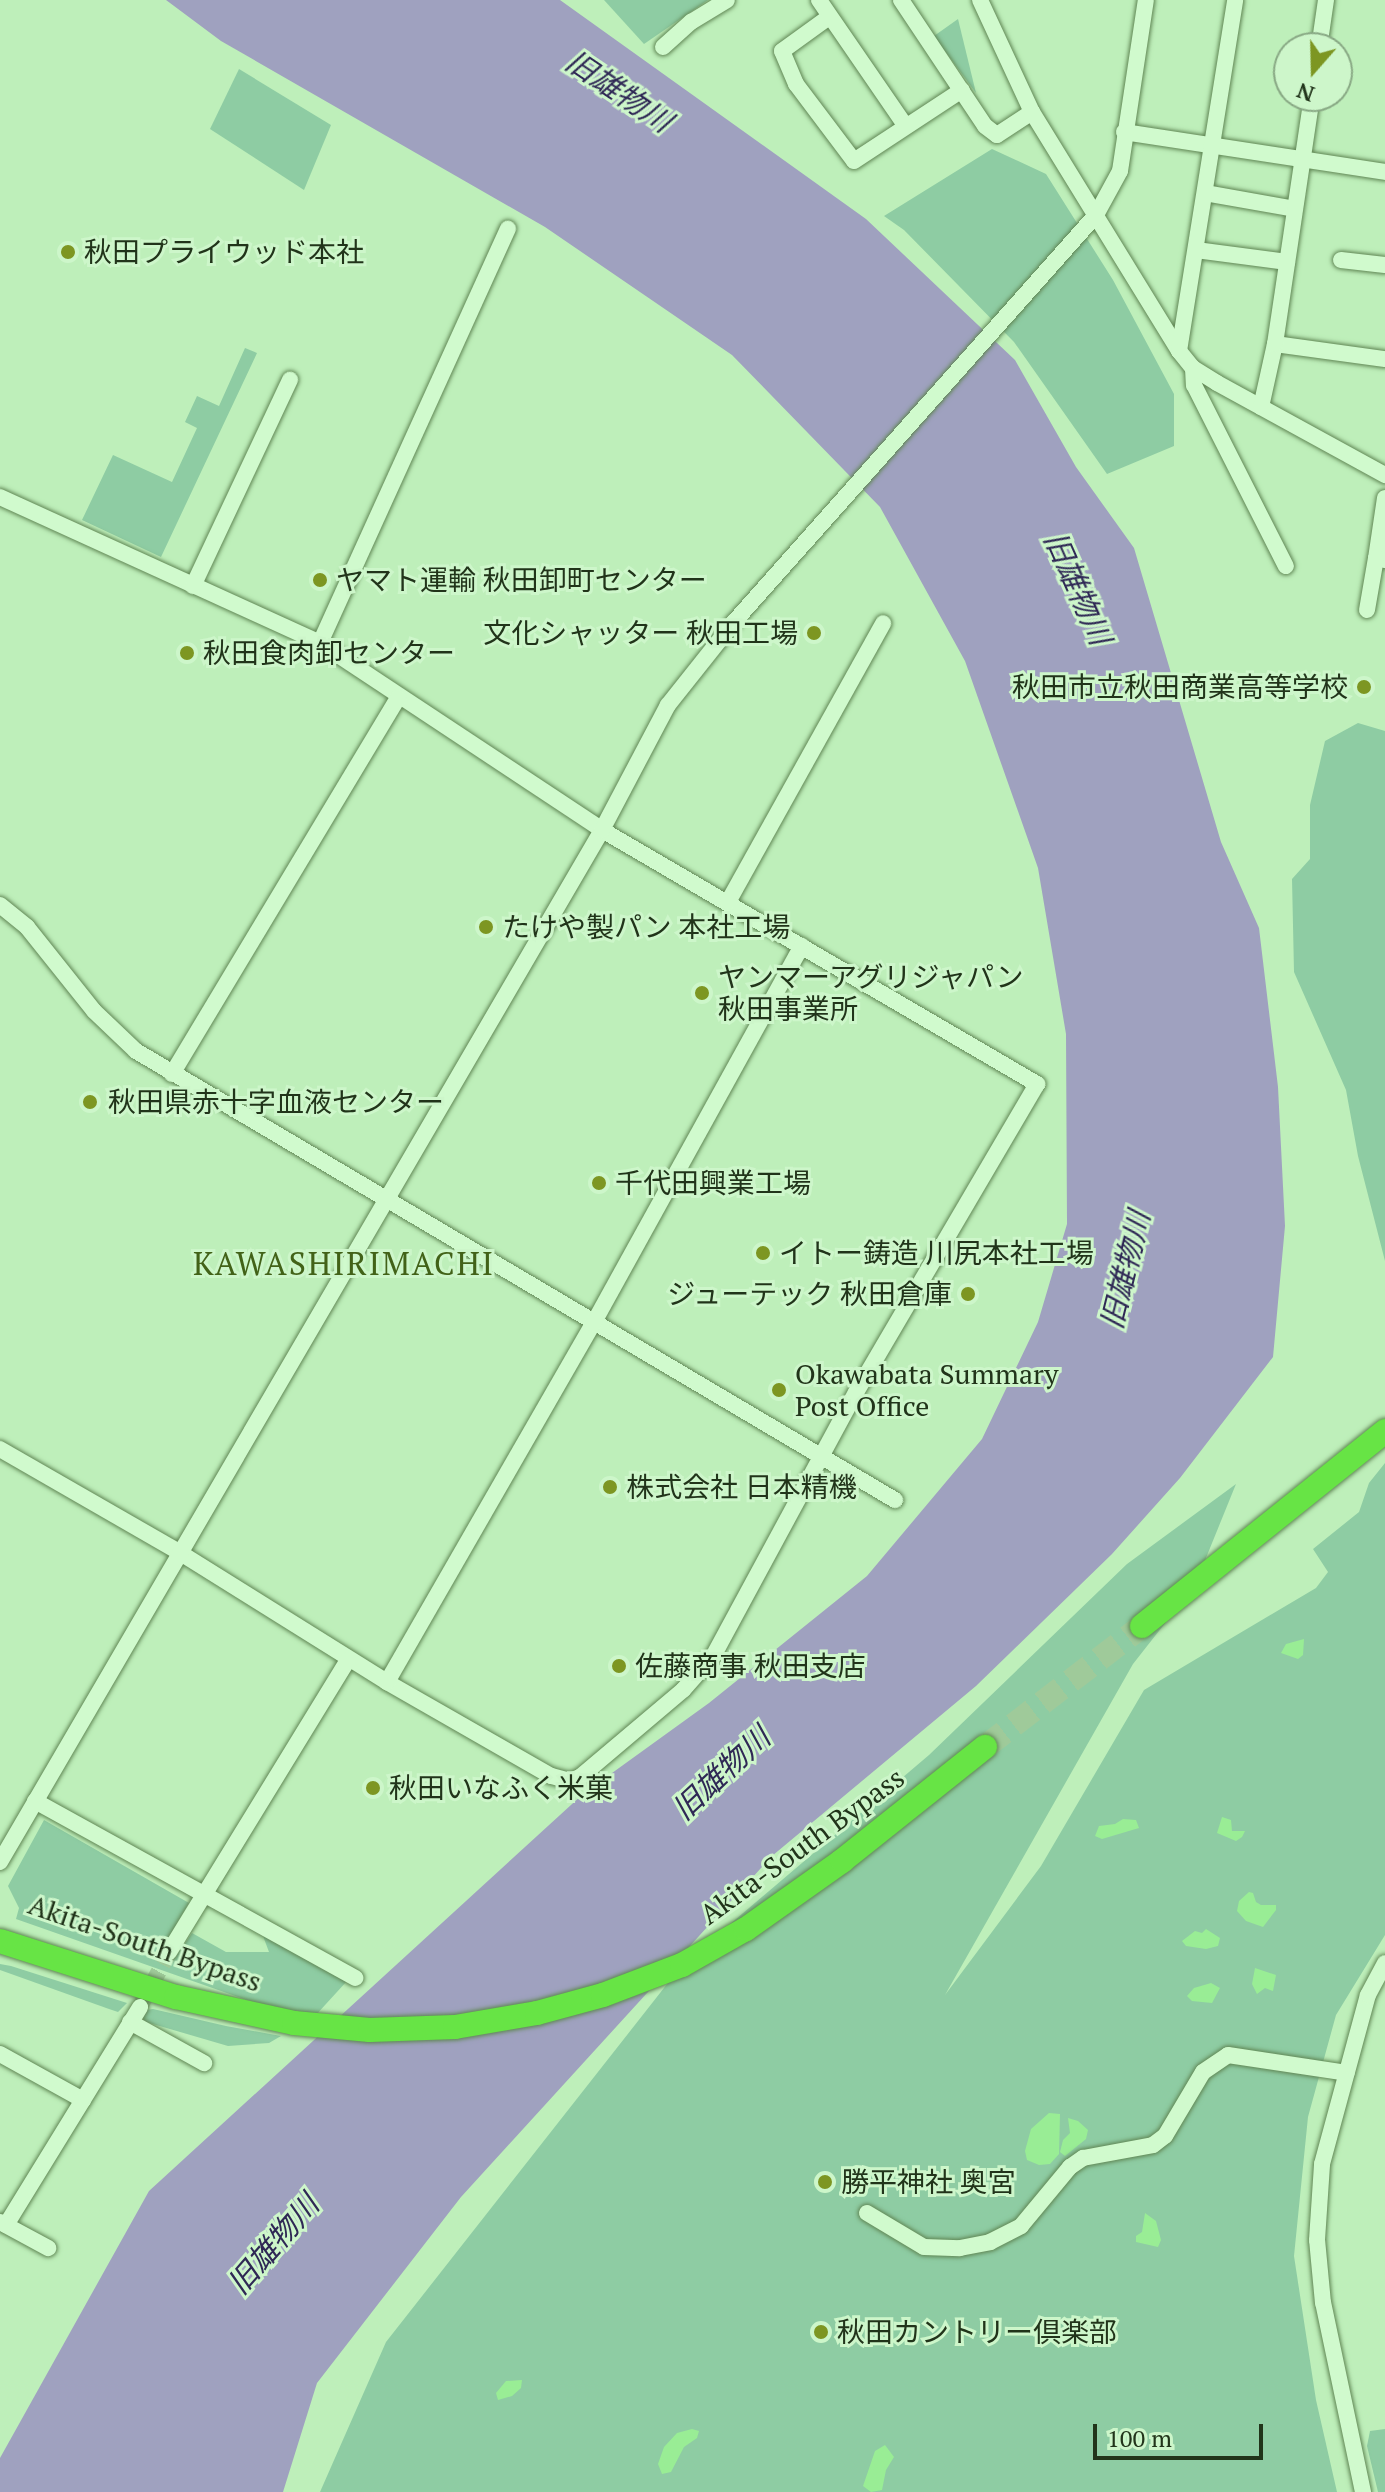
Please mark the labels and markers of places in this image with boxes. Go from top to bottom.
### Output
place label: 秋田プライウッド本社 [84,235,364,269]
marker: 秋田プライウッド本社 [59,243,77,261]
place label: ヤマト運輸 秋田卸町センター [336,563,707,597]
marker: ヤマト運輸 秋田卸町センター [311,571,329,589]
place label: 文化シャッター 秋田工場 [483,616,798,650]
marker: 文化シャッター 秋田工場 [805,624,823,642]
place label: 秋田食肉卸センター [203,636,455,670]
marker: 秋田食肉卸センター [178,644,196,662]
place label: 秋田市立秋田商業高等学校 [1012,670,1348,704]
marker: 秋田市立秋田商業高等学校 [1355,678,1373,696]
place label: たけや製パン 本社工場 [502,910,789,944]
marker: たけや製パン 本社工場 [477,918,495,936]
place label: ヤンマーアグリジャパン 秋田事業所 [718,960,1026,1026]
marker: ヤンマーアグリジャパン 秋田事業所 [693,984,711,1002]
place label: 秋田県赤十字血液センター [108,1085,444,1119]
marker: 秋田県赤十字血液センター [79,1091,101,1113]
place label: 千代田興業工場 [615,1166,811,1200]
marker: 千代田興業工場 [590,1174,608,1192]
place label: イトー鋳造 川尻本社工場 [779,1236,1094,1270]
marker: イトー鋳造 川尻本社工場 [754,1244,772,1262]
place label: ジューテック 秋田倉庫 [665,1277,952,1311]
marker: ジューテック 秋田倉庫 [959,1285,977,1303]
place label: Okawabata Summary Post Office [795,1357,1058,1423]
marker: Okawabata Summary Post Office [770,1381,788,1399]
place label: 株式会社 日本精機 [626,1470,857,1504]
marker: 株式会社 日本精機 [601,1478,619,1496]
place label: 佐藤商事 秋田支店 [635,1649,866,1683]
marker: 佐藤商事 秋田支店 [610,1657,628,1675]
place label: 秋田いなふく米菓 [389,1771,613,1805]
marker: 秋田いなふく米菓 [364,1779,382,1797]
place label: 勝平神社 奥宮 [841,2165,1016,2199]
marker: 勝平神社 奥宮 [816,2173,834,2191]
place label: 秋田カントリー倶楽部 [837,2315,1117,2349]
marker: 秋田カントリー倶楽部 [812,2323,830,2341]

